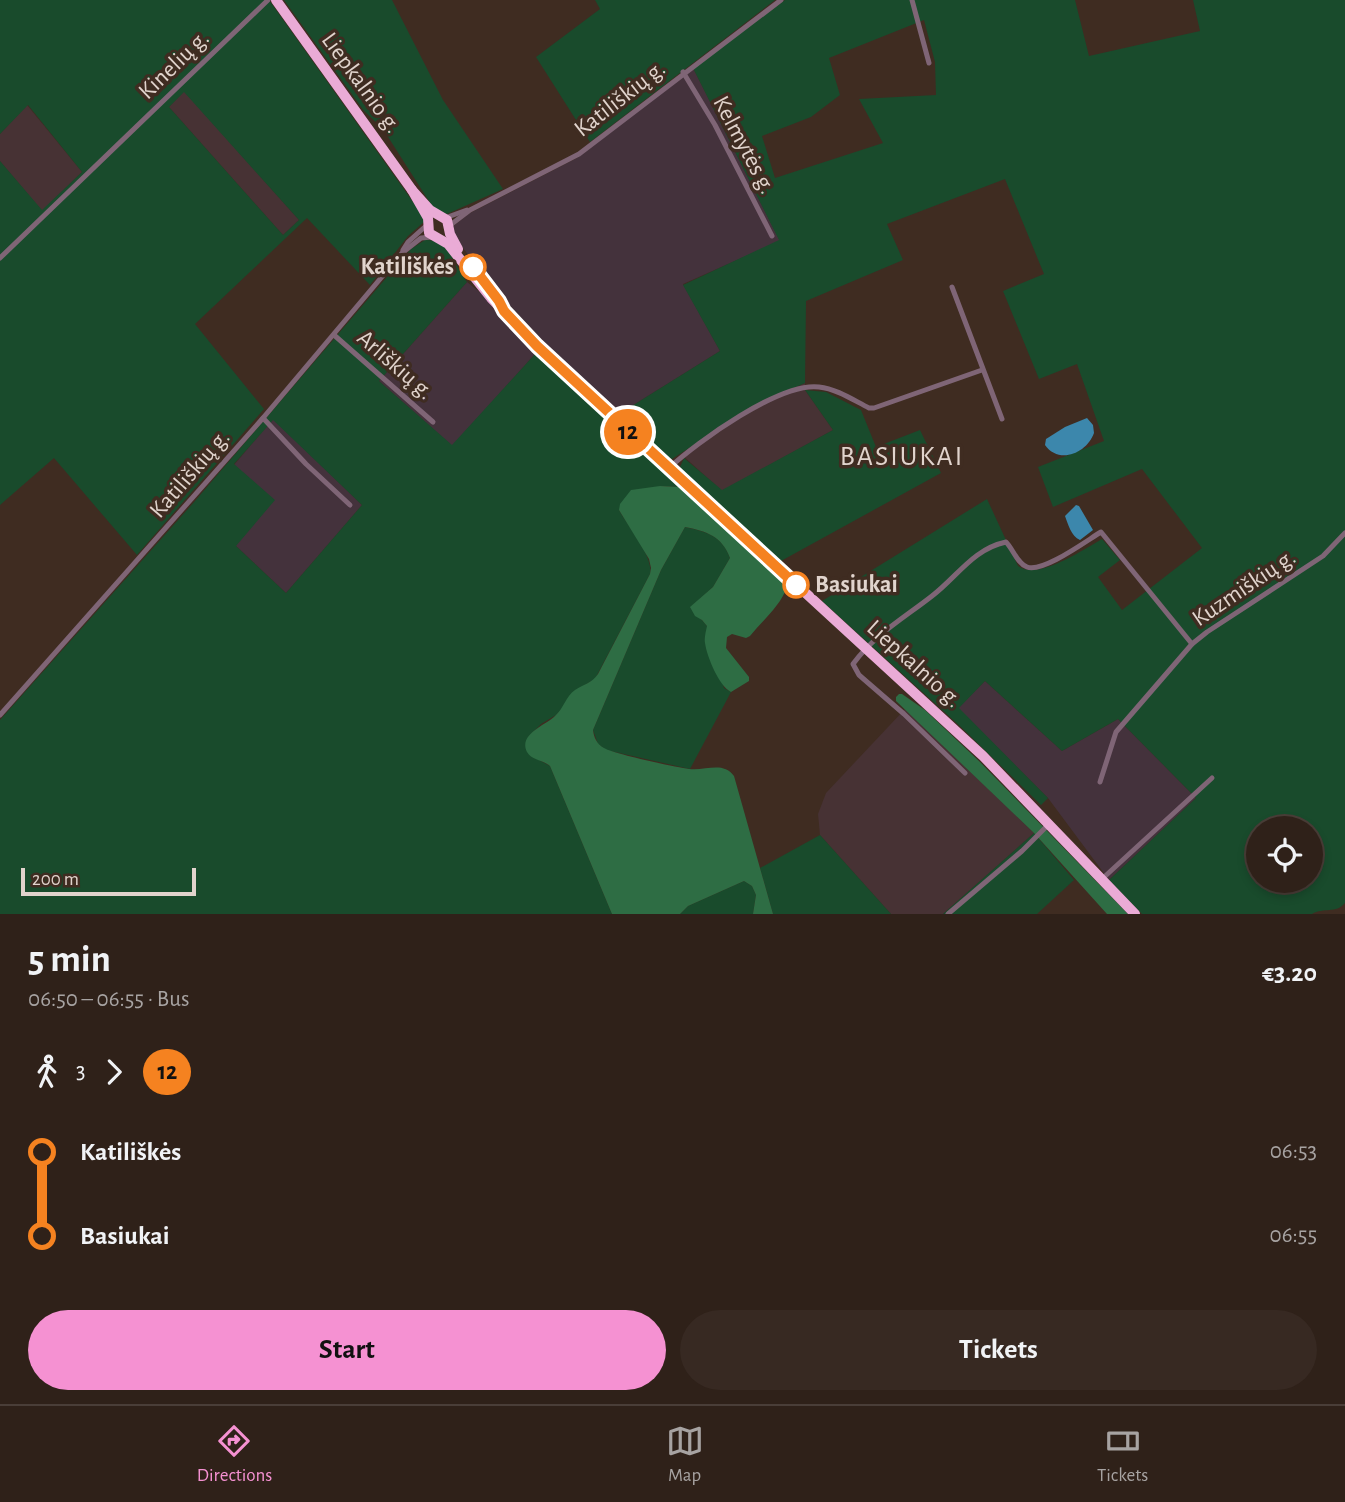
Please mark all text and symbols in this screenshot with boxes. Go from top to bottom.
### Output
street label: Kinelių g. [134,26,214,104]
street label: Liepkalnio g. [317,28,405,138]
street label: Katiliškių g. [570,56,670,142]
street label: Kelmytės g. [708,92,780,198]
marker: Katiliškės [460,254,486,280]
place label: Katiliškės [360,255,454,279]
street label: Arliškių g. [352,326,438,404]
line badge: 12 [596,409,660,455]
text: 12 [618,420,638,444]
street label: Katiliškių g. [145,425,235,523]
district label: BASIUKAI [840,443,964,471]
street label: Kuzmiškių g. [1188,545,1300,631]
marker: Basiukai [783,572,809,598]
place label: Basiukai [815,573,898,597]
street label: Liepkalnio g. [862,616,966,712]
map controls [1246,816,1323,893]
button: locate [1246,816,1323,893]
scale bar [21,865,196,897]
text: 200 m [32,870,79,889]
text: 5 min [28,941,111,979]
text: €3.20 [1262,960,1317,986]
text: 06:50 – 06:55 · Bus [28,988,189,1011]
icon: walk [28,1053,66,1091]
icon: forward [95,1053,133,1091]
text: 3 [76,1060,85,1083]
text: 12 [157,1060,177,1084]
text: Katiliškės [80,1139,181,1165]
text: 06:53 [1270,1140,1317,1163]
text: Basiukai [80,1223,170,1249]
text: 06:55 [1270,1224,1317,1247]
button: Start [28,1310,666,1390]
button: Tickets [680,1310,1317,1390]
tab: Directions [197,1422,272,1487]
tab: Map [666,1422,704,1487]
tab: Tickets [1097,1422,1148,1487]

